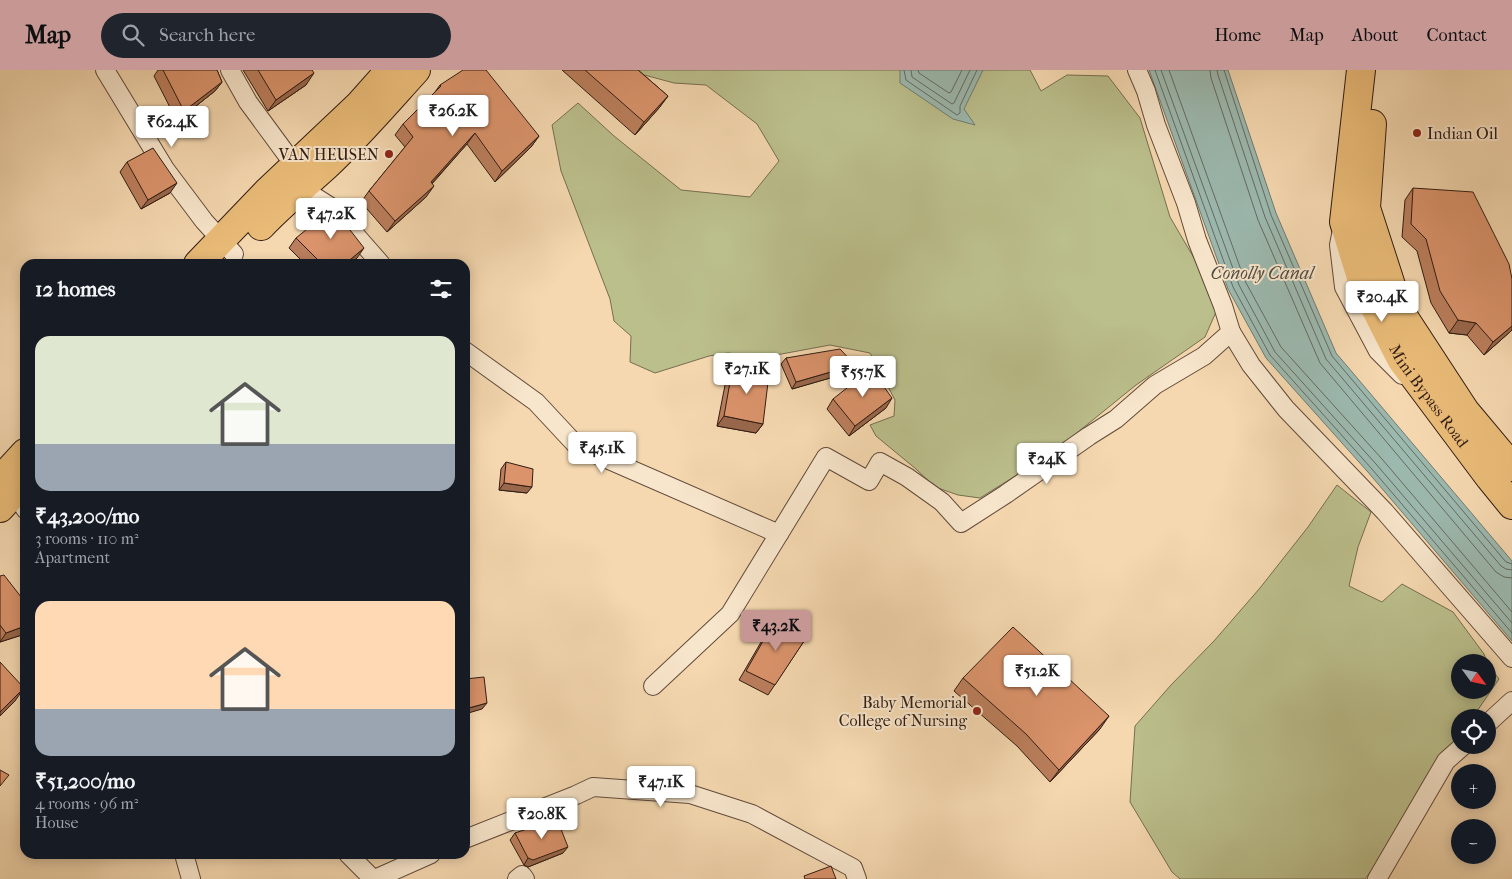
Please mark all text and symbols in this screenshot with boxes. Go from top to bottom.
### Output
search box [101,13,451,58]
text: Map [25,21,71,49]
icon: search [119,21,147,49]
text: Search here [159,24,255,46]
text: Home [1214,25,1261,46]
text: Map [1289,25,1324,46]
text: About [1352,25,1398,46]
text: Contact [1426,25,1487,46]
pin: ₹26.2K [412,94,494,137]
text: ₹26.2K [429,101,477,120]
pin: ₹62.4K [131,106,213,148]
text: ₹62.4K [147,112,197,131]
place label: Indian Oil [1427,124,1498,143]
marker: Indian Oil [1411,127,1423,139]
place label: VAN HEUSEN [278,145,379,164]
marker: VAN HEUSEN [383,148,395,160]
pin: ₹47.2K [290,198,372,240]
text: ₹47.2K [307,204,355,223]
water label: Conolly Canal [1210,263,1316,284]
icon: filters [427,275,455,303]
text: 12 homes [35,277,116,301]
pin: ₹20.4K [1341,280,1423,323]
text: ₹20.4K [1357,287,1407,306]
street label: Mini Bypass Road [1385,341,1473,451]
pin: ₹27.1K [706,352,788,395]
pin: ₹55.7K [822,356,904,398]
text: ₹27.1K [724,359,770,378]
text: ₹55.7K [841,362,885,381]
icon: home [200,369,290,459]
pin: ₹45.1K [561,432,643,474]
text: ₹45.1K [579,438,625,457]
pin: ₹24K [1017,442,1077,485]
text: ₹24K [1028,449,1066,468]
text: ₹43,200/mo [35,504,139,528]
text: 3 rooms · 110 m² [35,529,139,548]
text: Apartment [35,548,110,567]
pin: ₹43.2K [735,610,817,652]
text: ₹43.2K [752,616,800,635]
icon: home [200,634,290,724]
pin: ₹51.2K [996,654,1078,697]
north arrow [1451,654,1496,699]
map controls [1451,654,1496,864]
text: ₹51.2K [1015,661,1059,680]
place label: Baby Memorial College of Nursing [839,693,968,730]
marker: Baby Memorial College of Nursing [971,705,983,717]
button: locate [1451,709,1496,754]
button: + [1451,764,1496,809]
pin: ₹47.1K [620,766,702,808]
text: ₹51,200/mo [35,769,135,793]
text: ₹47.1K [638,772,684,791]
text: 4 rooms · 96 m² [35,794,138,813]
pin: ₹20.8K [501,798,583,840]
text: ₹20.8K [518,804,566,823]
text: House [35,813,78,832]
button: − [1451,819,1496,864]

